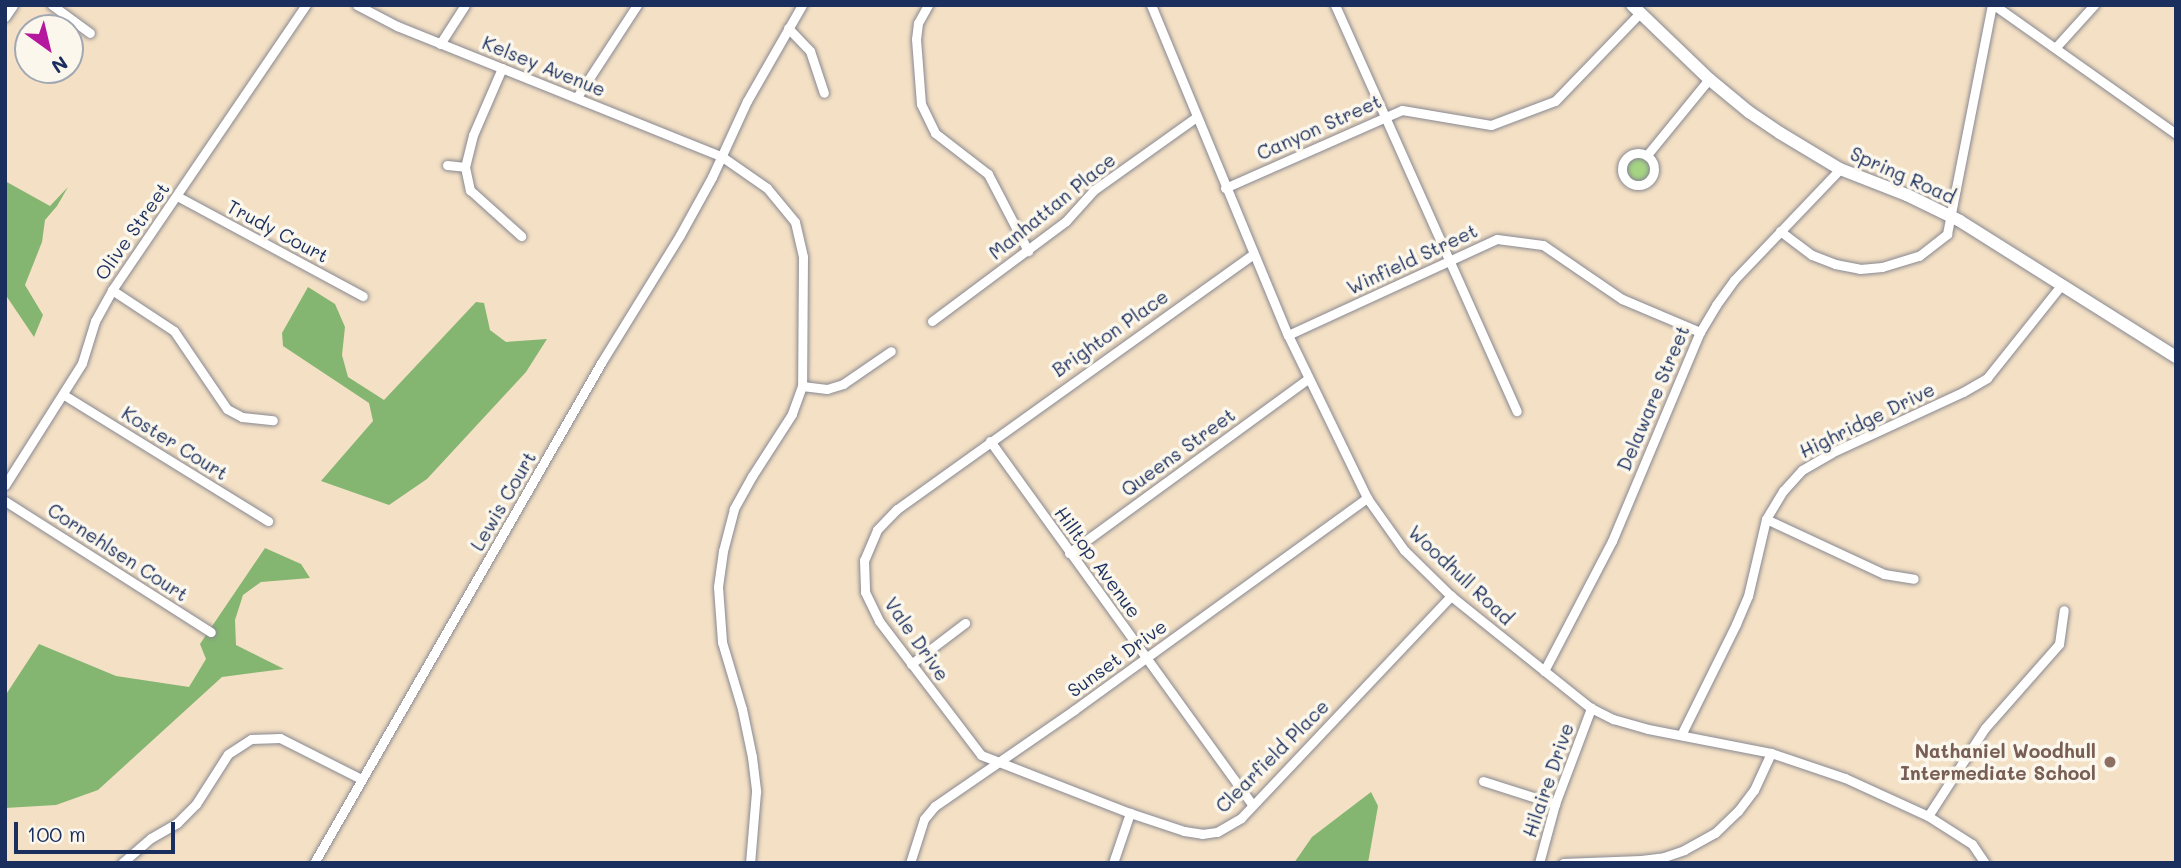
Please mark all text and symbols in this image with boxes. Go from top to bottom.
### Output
north arrow [14,14,84,84]
street label: Kelsey Avenue [479,31,609,101]
text: N [47,51,73,80]
street label: Canyon Street [1253,89,1385,165]
street label: Spring Road [1847,142,1959,208]
street label: Manhattan Place [984,148,1120,264]
street label: Olive Street [90,178,174,284]
street label: Trudy Court [223,195,333,267]
street label: Winfield Street [1343,219,1481,299]
street label: Brighton Place [1048,285,1172,381]
street label: Delaware Street [1612,322,1694,474]
street label: Highridge Drive [1796,377,1938,463]
street label: Koster Court [118,401,232,485]
street label: Queens Street [1117,403,1239,501]
street label: Lewis Court [465,447,541,555]
street label: Cornehlsen Court [43,498,193,606]
street label: Hilltop Avenue [1050,502,1146,622]
street label: Woodhull Road [1404,521,1518,629]
street label: Vale Drive [880,593,954,685]
street label: Sunset Drive [1063,614,1171,702]
street label: Clearfield Place [1211,695,1333,817]
street label: Hilaire Drive [1518,720,1578,840]
place label: Nathaniel Woodhull Intermediate School [1900,740,2096,784]
marker: Nathaniel Woodhull Intermediate School [2102,754,2118,770]
scale bar [18,808,178,852]
text: 100 m [27,820,86,847]

